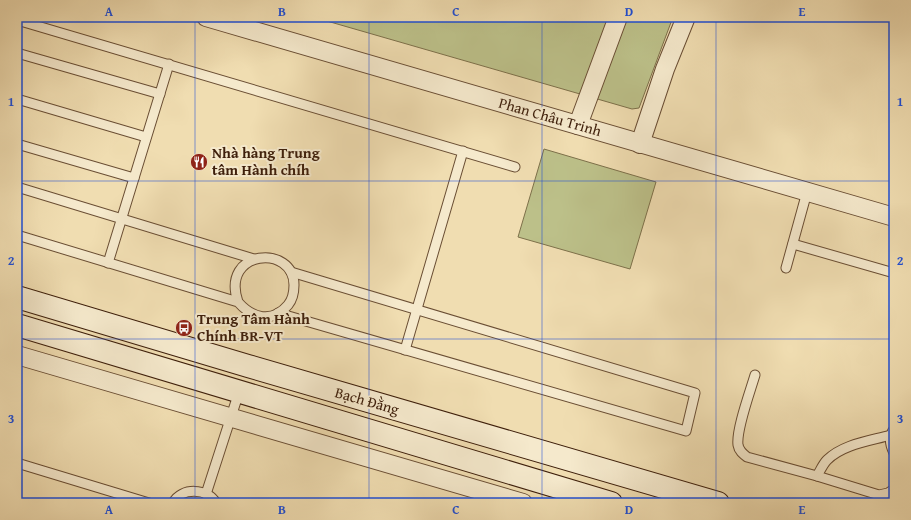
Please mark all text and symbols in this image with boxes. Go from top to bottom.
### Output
text: A [105,2,114,21]
text: B [278,2,286,21]
text: C [452,2,460,21]
text: D [625,2,633,21]
text: E [799,2,806,21]
text: 1 [8,92,14,111]
street label: Phan Châu Trinh [496,92,605,141]
text: 1 [897,92,903,111]
place label: Nhà hàng Trung tâm Hành chíh [212,142,320,180]
restaurant icon: Nhà hàng Trung tâm Hành chíh [189,152,209,172]
text: 2 [8,251,15,270]
text: 2 [897,251,904,270]
place label: Trung Tâm Hành Chính BR-VT [197,308,310,346]
bus stop icon: Trung Tâm Hành Chính BR-VT [174,318,194,338]
street label: Bạch Đằng [333,381,402,420]
text: 3 [8,409,14,428]
text: 3 [897,409,903,428]
text: A [105,500,114,519]
text: B [278,500,286,519]
text: C [452,500,460,519]
text: D [625,500,633,519]
text: E [799,500,806,519]

